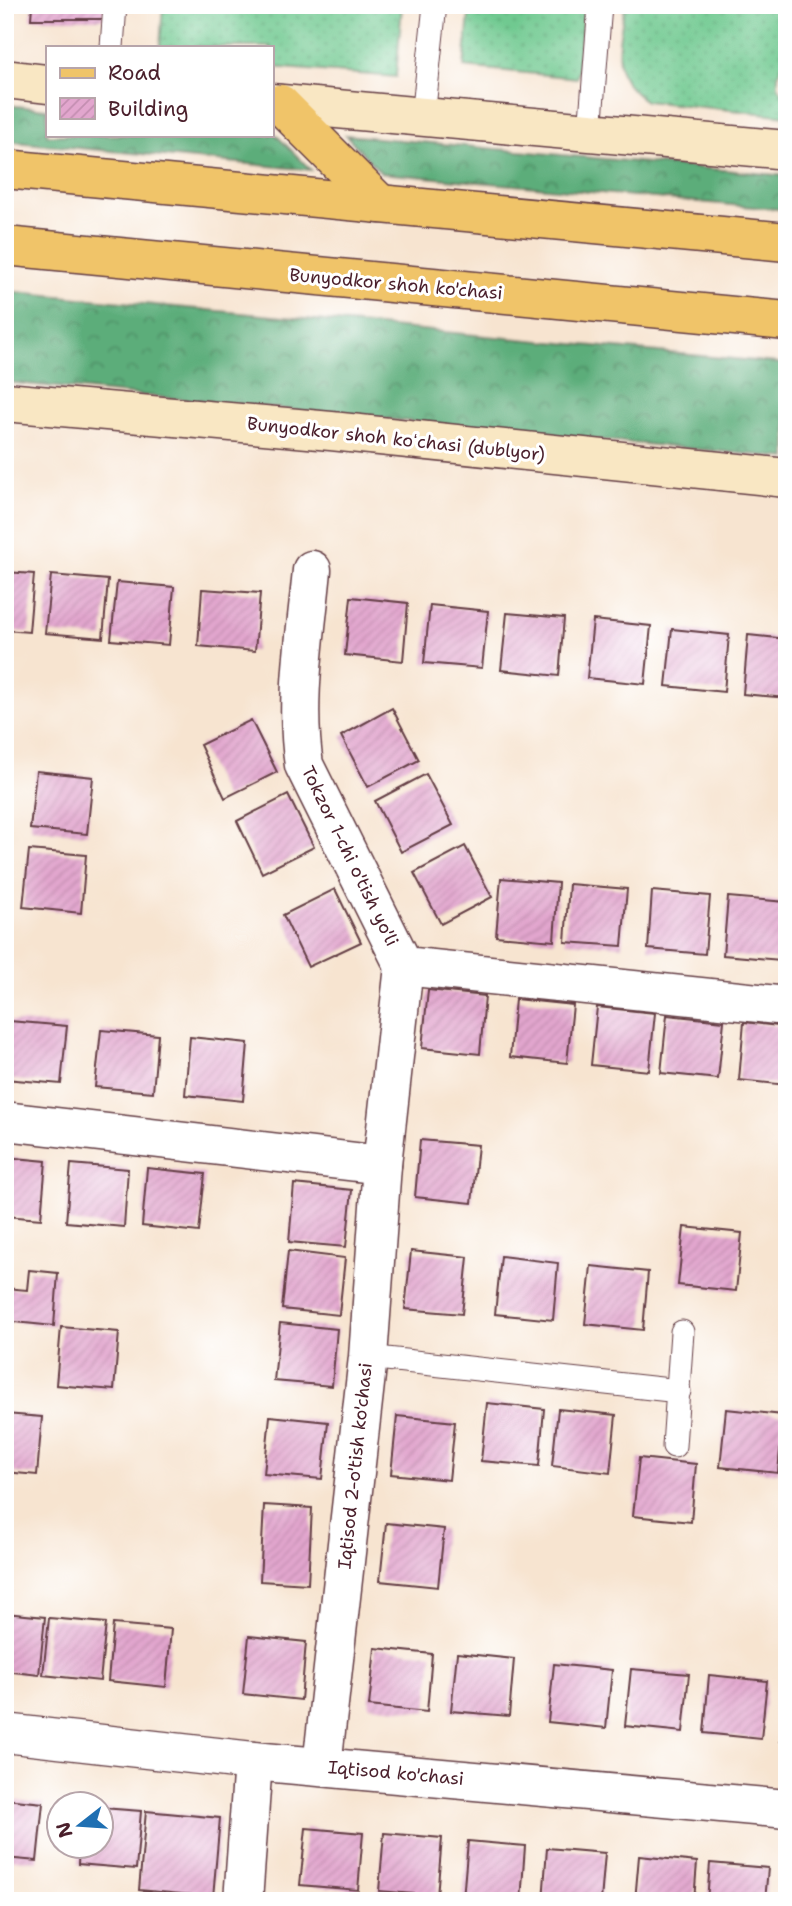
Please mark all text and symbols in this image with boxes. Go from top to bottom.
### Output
legend [46,46,273,136]
text: Road [108,59,161,87]
text: Building [108,95,188,123]
street label: Bunyodkor shoh ko'chasi [288,263,504,305]
street label: Bunyodkor shoh koʻchasi (dublyor) [246,411,546,467]
street label: Tokzor 1-chi o'tish yo'li [296,762,404,950]
street label: Iqtisod 2-o'tish ko'chasi [332,1362,378,1570]
street label: Iqtisod ko'chasi [327,1755,465,1791]
north arrow [46,1790,116,1860]
text: N [50,1819,78,1841]

